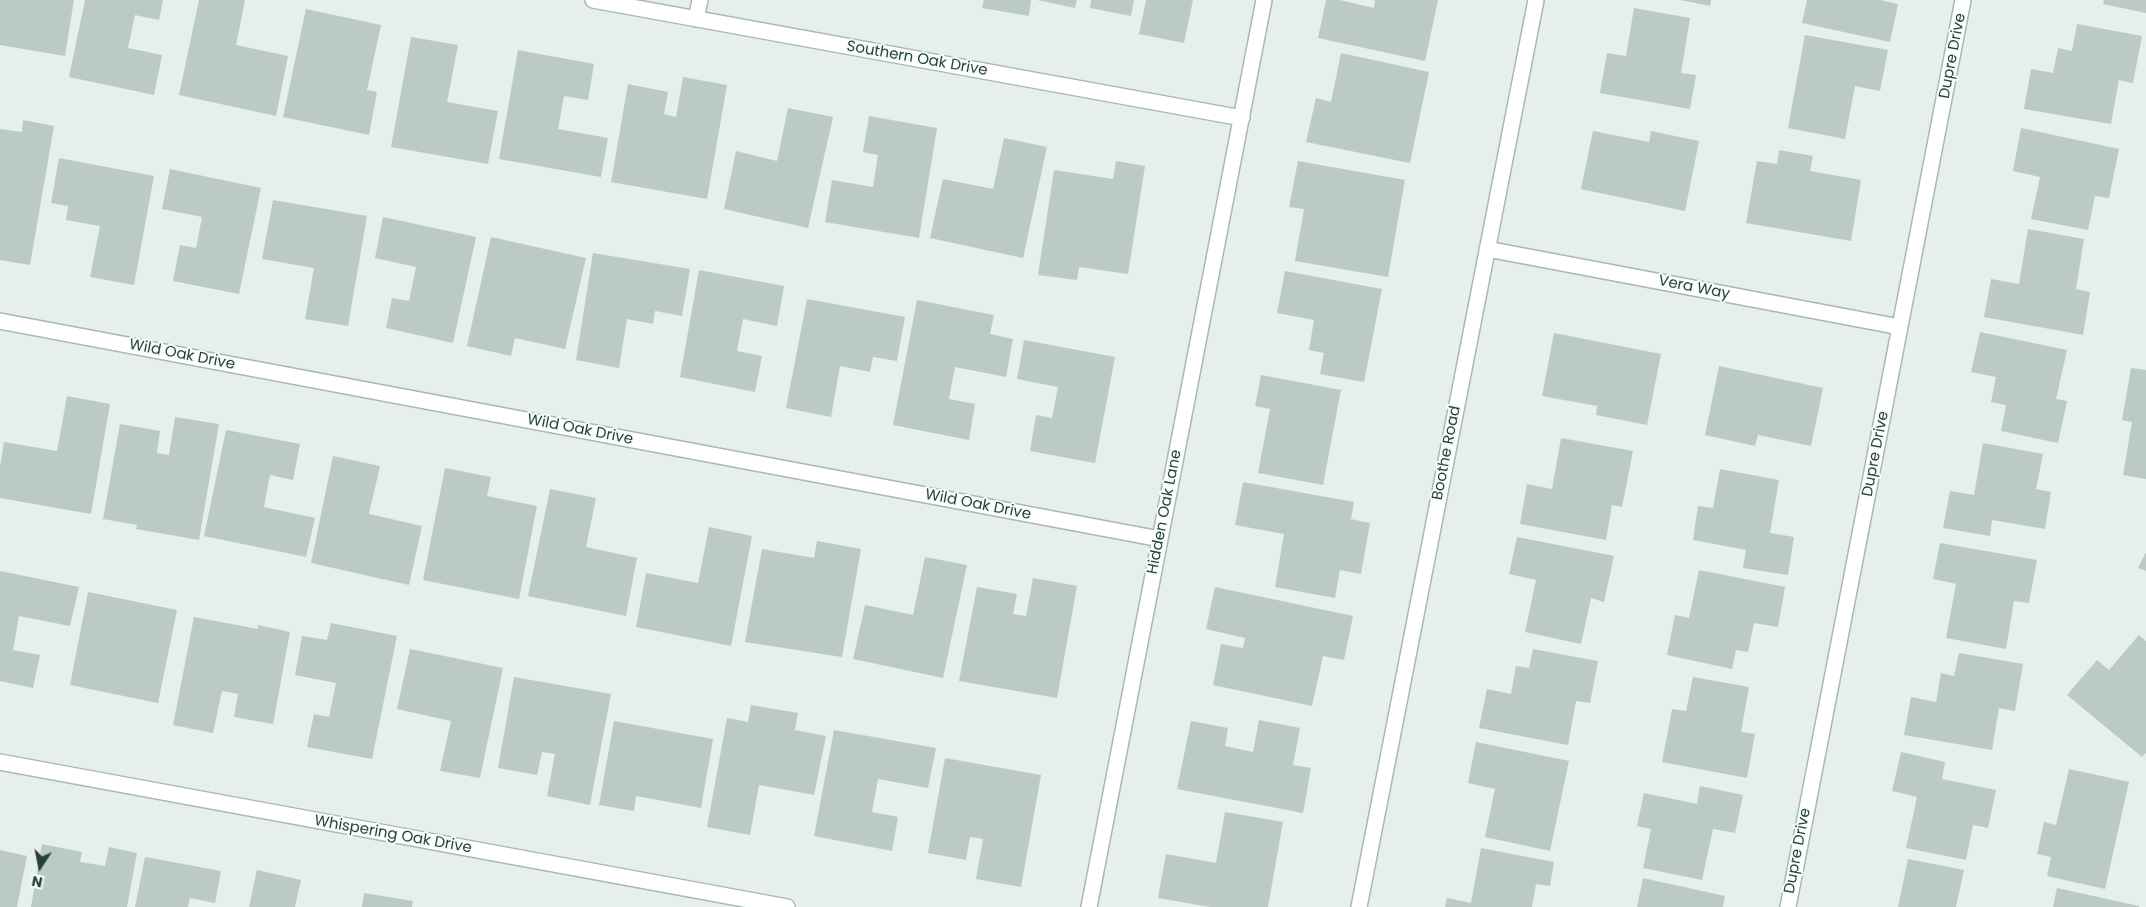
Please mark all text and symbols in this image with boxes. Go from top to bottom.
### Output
street label: Dupre Drive [1936,12,1970,100]
street label: Southern Oak Drive [845,38,989,80]
street label: Vera Way [1657,272,1731,304]
street label: Wild Oak Drive [128,336,236,374]
street label: Boothe Road [1429,404,1465,502]
street label: Dupre Drive [1859,410,1893,498]
street label: Wild Oak Drive [526,411,634,449]
street label: Hidden Oak Lane [1144,448,1186,576]
street label: Wild Oak Drive [924,486,1032,524]
street label: Dupre Drive [1781,807,1815,895]
street label: Whispering Oak Drive [313,812,473,858]
north arrow [15,842,65,892]
text: N [30,871,44,893]

